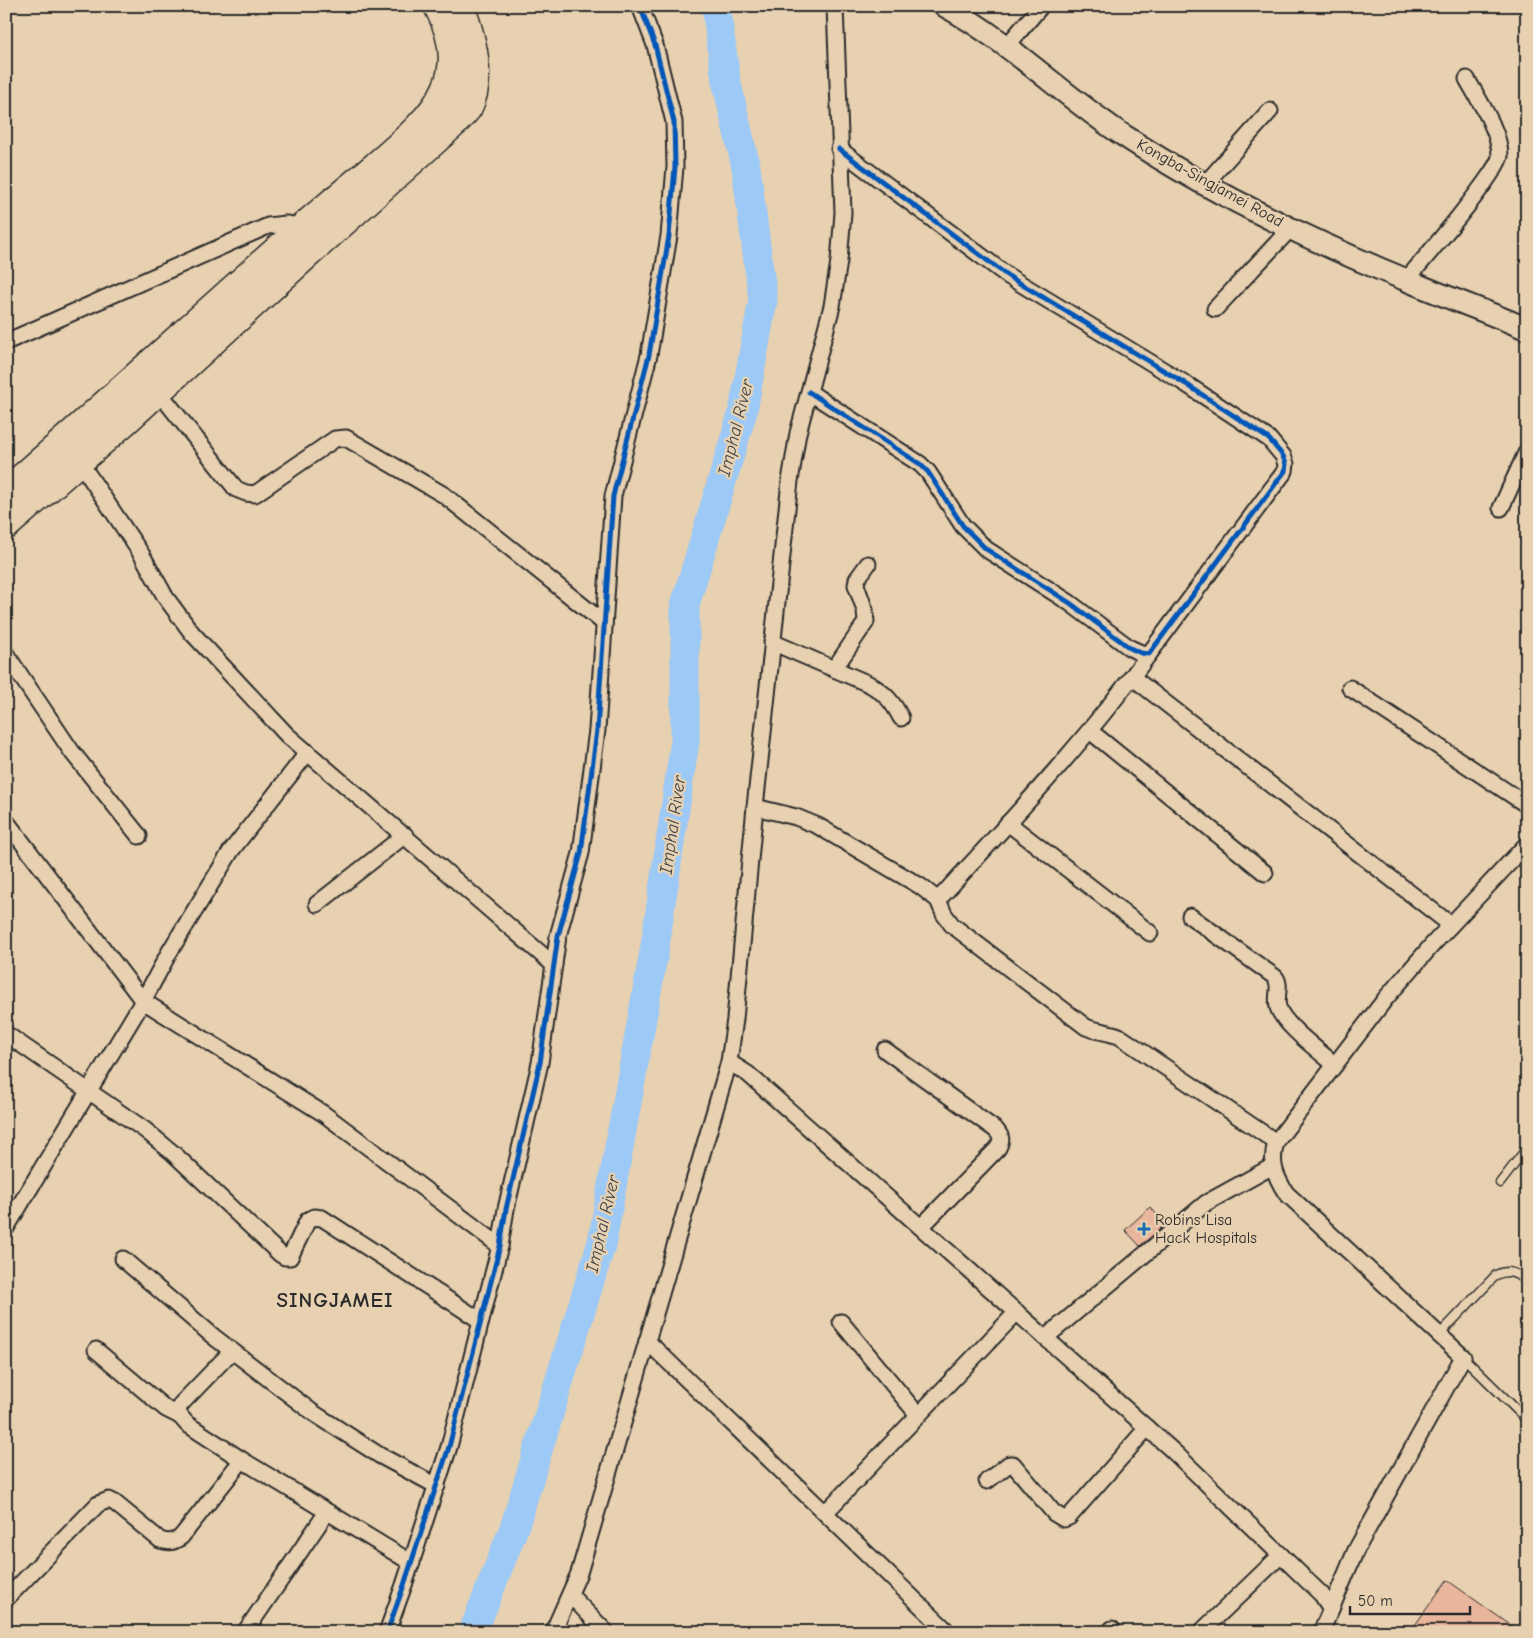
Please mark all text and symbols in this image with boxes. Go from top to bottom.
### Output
street label: Kongba-Singjamei Road [1134,135,1286,231]
water label: Imphal River [714,377,758,480]
water label: Imphal River [656,774,690,876]
water label: Imphal River [581,1173,625,1276]
place label: Robins Lisa Hack Hospitals [1155,1211,1257,1247]
marker: Robins Lisa Hack Hospitals [1137,1222,1151,1236]
district label: SINGJAMEI [277,1288,393,1312]
scale bar [1350,1583,1470,1615]
text: 50 m [1358,1592,1393,1610]

